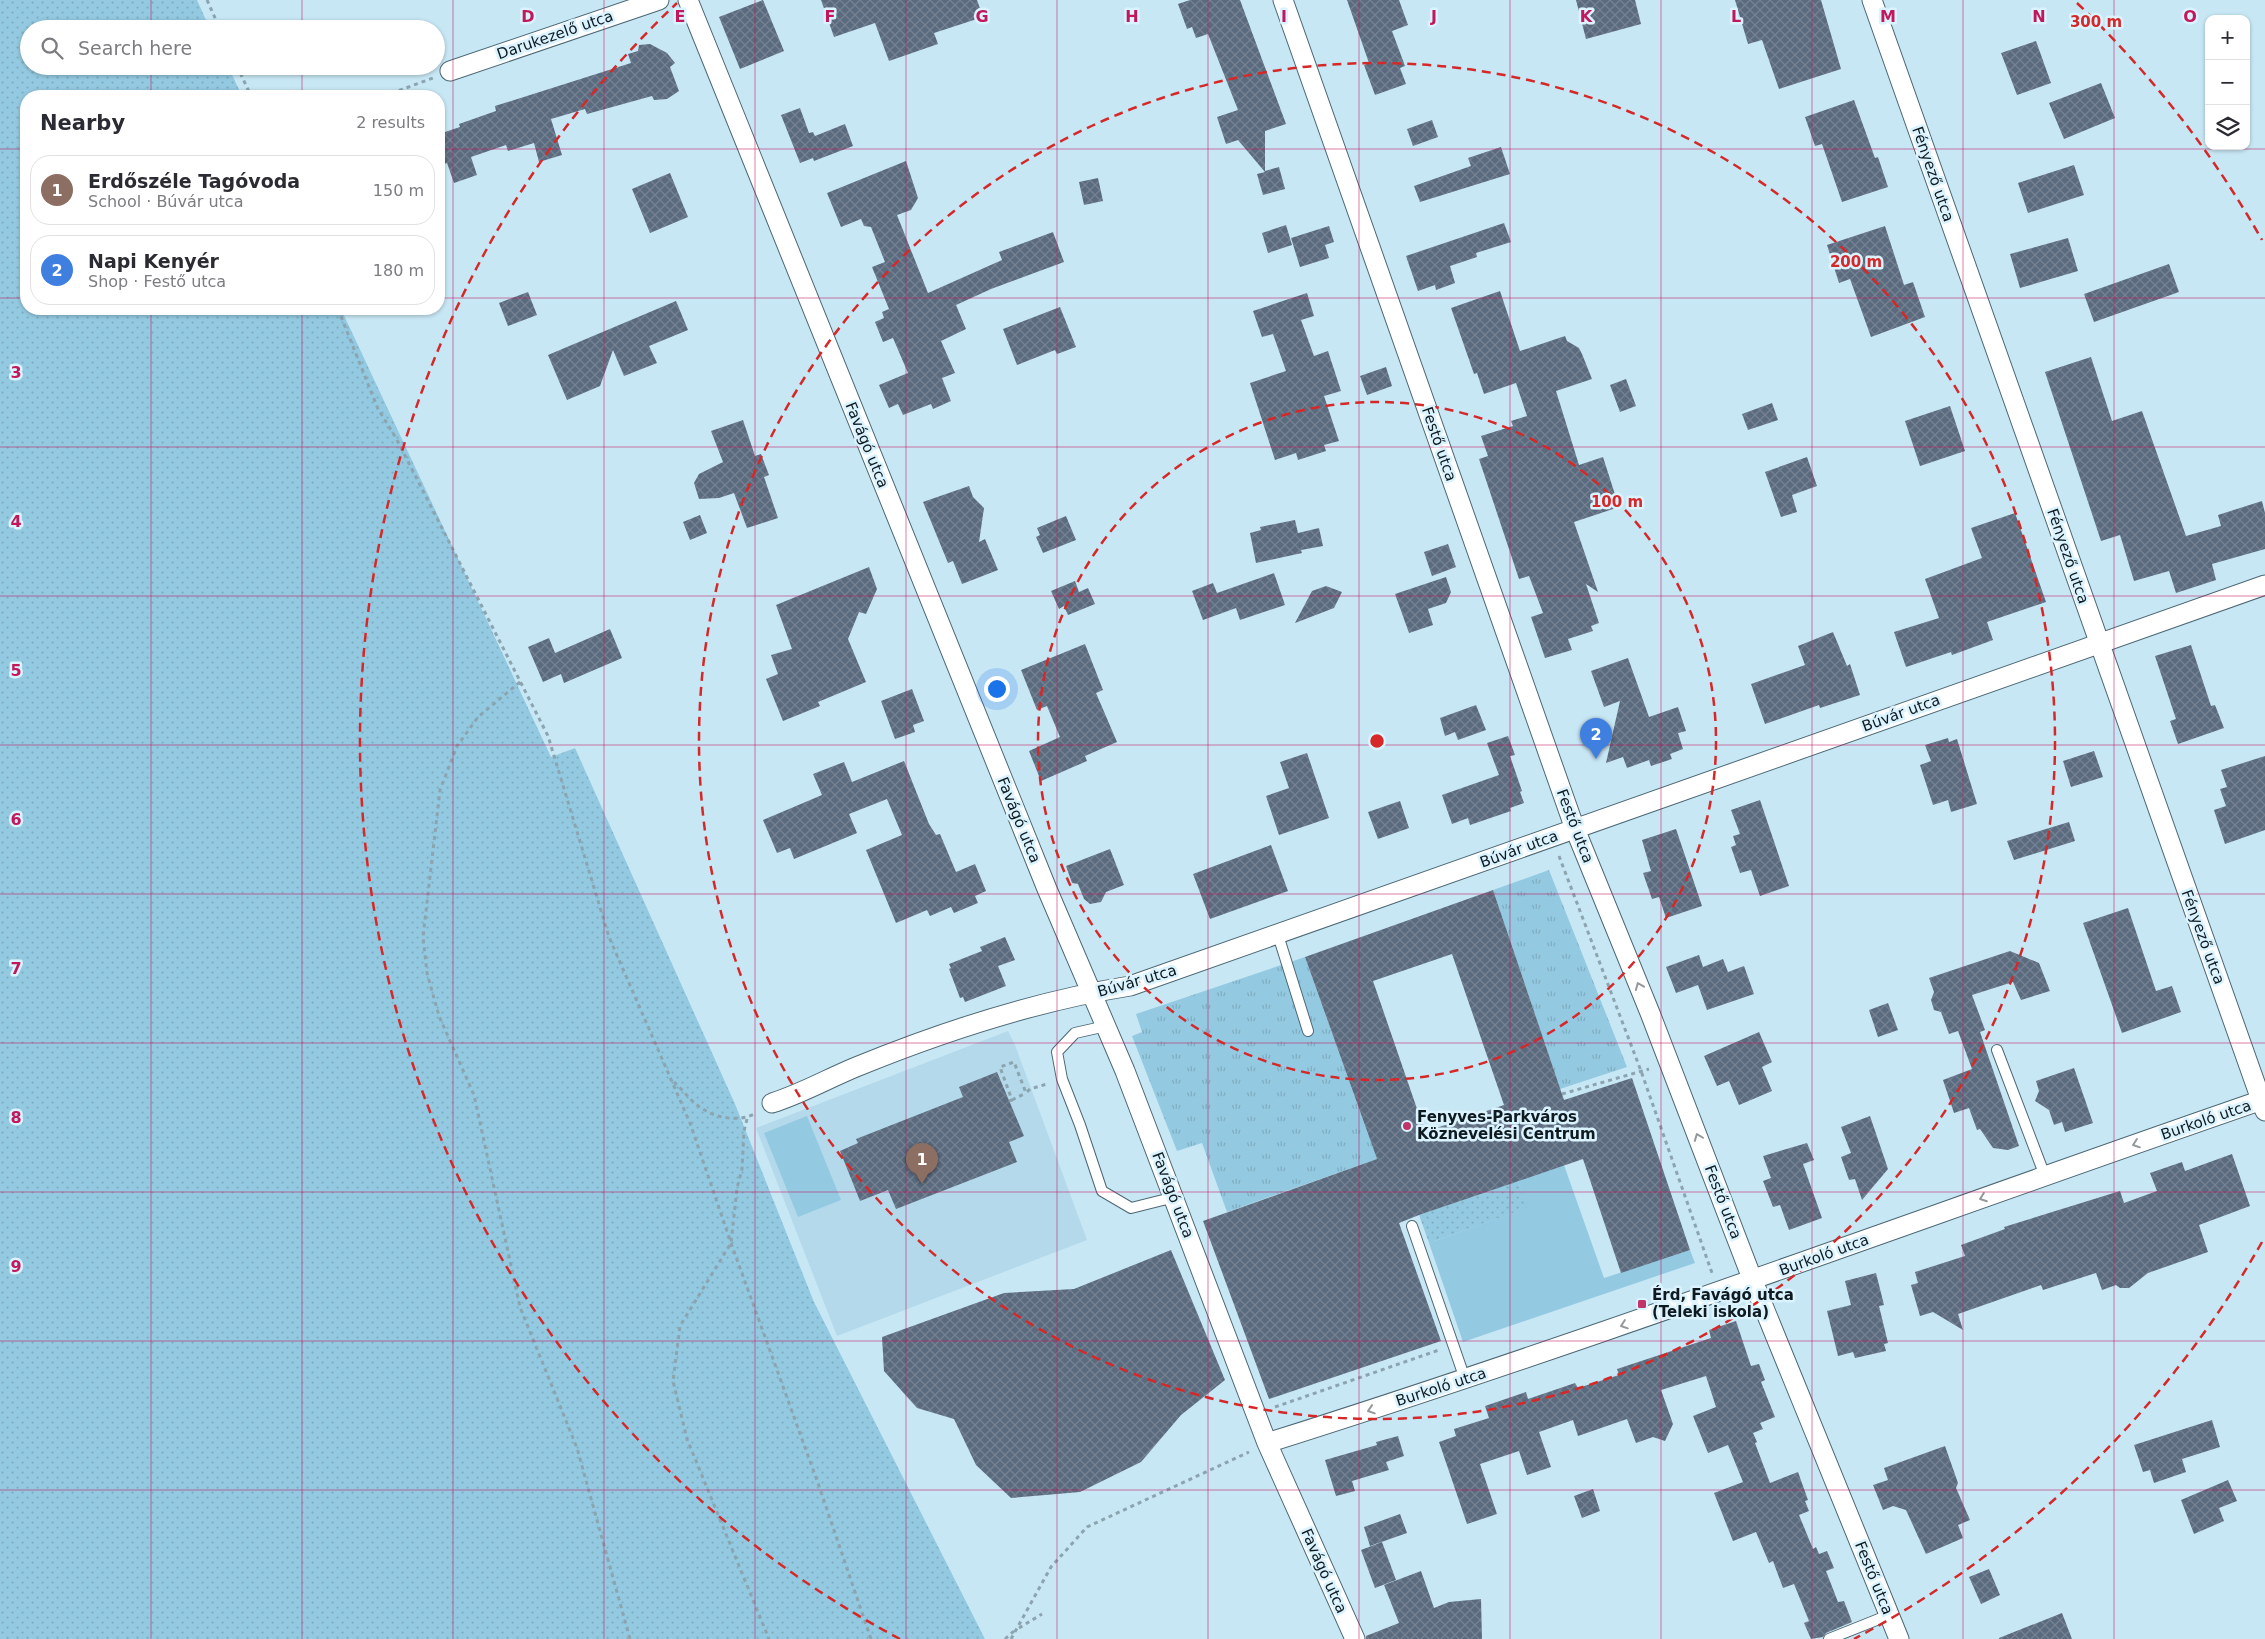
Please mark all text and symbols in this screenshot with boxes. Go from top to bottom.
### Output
street label: Darukezelő utca [494,7,616,63]
text: E [675,7,685,26]
text: F [825,7,835,26]
text: G [975,7,989,26]
text: H [1125,7,1139,26]
text: I [1281,7,1287,26]
text: J [1430,7,1437,26]
text: K [1580,7,1593,26]
text: L [1731,7,1741,26]
text: M [1880,7,1896,26]
text: N [2032,7,2046,26]
text: O [2183,7,2197,26]
text: 300 m [2070,13,2122,31]
map controls [2205,15,2250,150]
button: + [2205,15,2250,60]
search box [20,20,445,75]
icon: search [38,34,66,62]
text: Search here [78,37,192,59]
button: − [2205,60,2250,105]
button: layers [2205,105,2250,150]
text: Nearby [40,111,125,135]
text: 2 results [356,113,425,132]
street label: Fényező utca [1908,124,1958,224]
text: Erdőszéle Tagóvoda [88,170,300,192]
text: 1 [51,181,63,200]
text: 150 m [373,181,424,200]
text: School · Búvár utca [88,192,243,211]
text: Napi Kenyér [88,250,219,272]
text: 200 m [1830,253,1882,271]
text: 2 [51,261,63,280]
text: 180 m [373,261,424,280]
text: Shop · Festő utca [88,272,226,291]
text: 3 [10,363,22,382]
street label: Favágó utca [842,400,892,490]
street label: Festő utca [1418,404,1460,484]
text: 100 m [1591,493,1643,511]
street label: Fényező utca [2043,506,2093,606]
text: 4 [10,512,22,531]
text: 5 [10,661,22,680]
your location [984,676,1010,702]
street label: Búvár utca [1860,691,1942,735]
pin: 2 [1580,718,1612,759]
centre of rings [1368,732,1386,750]
street label: Favágó utca [994,775,1044,865]
street label: Festő utca [1553,787,1597,865]
text: 6 [10,810,22,829]
street label: Búvár utca [1478,827,1560,871]
street label: Fényező utca [2178,887,2228,987]
text: 7 [10,959,22,978]
street label: Búvár utca [1095,961,1179,1001]
one-way arrow [1635,982,1645,991]
street label: Burkoló utca [2159,1096,2253,1144]
text: 8 [10,1108,22,1127]
place label: Fenyves-Parkváros Köznevelési Centrum [1417,1108,1596,1143]
marker: Fenyves-Parkváros Köznevelési Centrum [1401,1120,1413,1132]
one-way arrow [1693,1134,1703,1142]
one-way arrow [2133,1138,2141,1148]
pin: 1 [906,1143,938,1184]
street label: Favágó utca [1148,1149,1198,1241]
street label: Festő utca [1701,1163,1745,1241]
one-way arrow [1979,1192,1988,1202]
street label: Burkoló utca [1777,1230,1871,1280]
text: 9 [10,1257,22,1276]
place label: Érd, Favágó utca (Teleki iskola) [1652,1285,1794,1321]
marker: Érd, Favágó utca (Teleki iskola) [1636,1298,1648,1310]
one-way arrow [1621,1319,1629,1329]
street label: Burkoló utca [1393,1364,1489,1410]
one-way arrow [1367,1404,1376,1414]
street label: Favágó utca [1297,1526,1351,1616]
street label: Festő utca [1851,1539,1897,1617]

